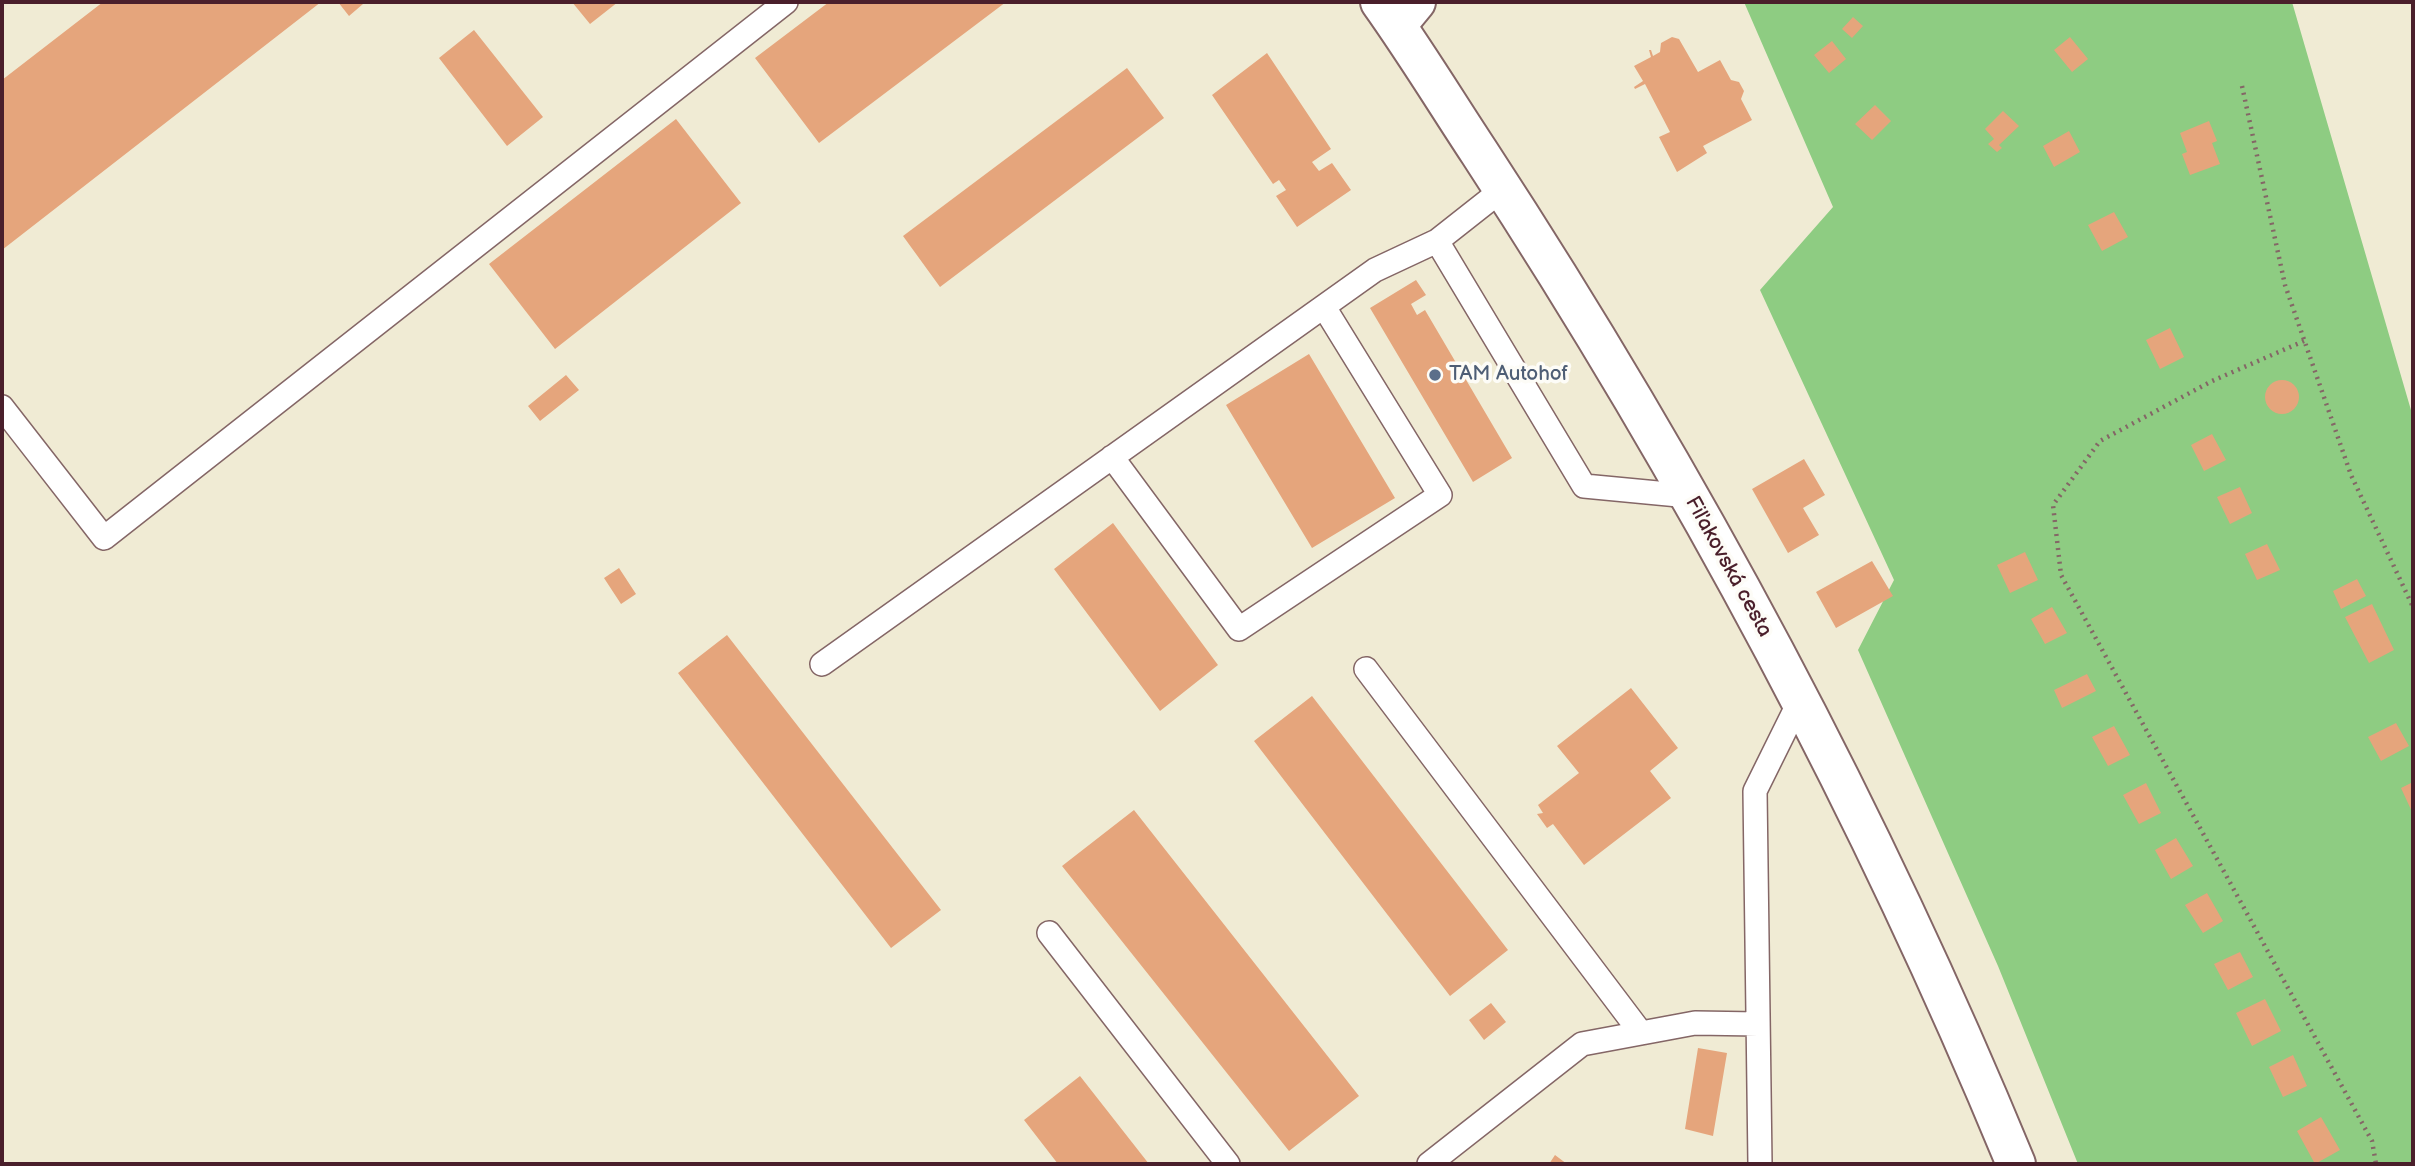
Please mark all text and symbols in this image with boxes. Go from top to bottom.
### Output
place label: TAM Autohof [1449,362,1568,388]
marker: TAM Autohof [1427,367,1443,383]
street label: Fiľakovská cesta [1679,492,1777,642]

